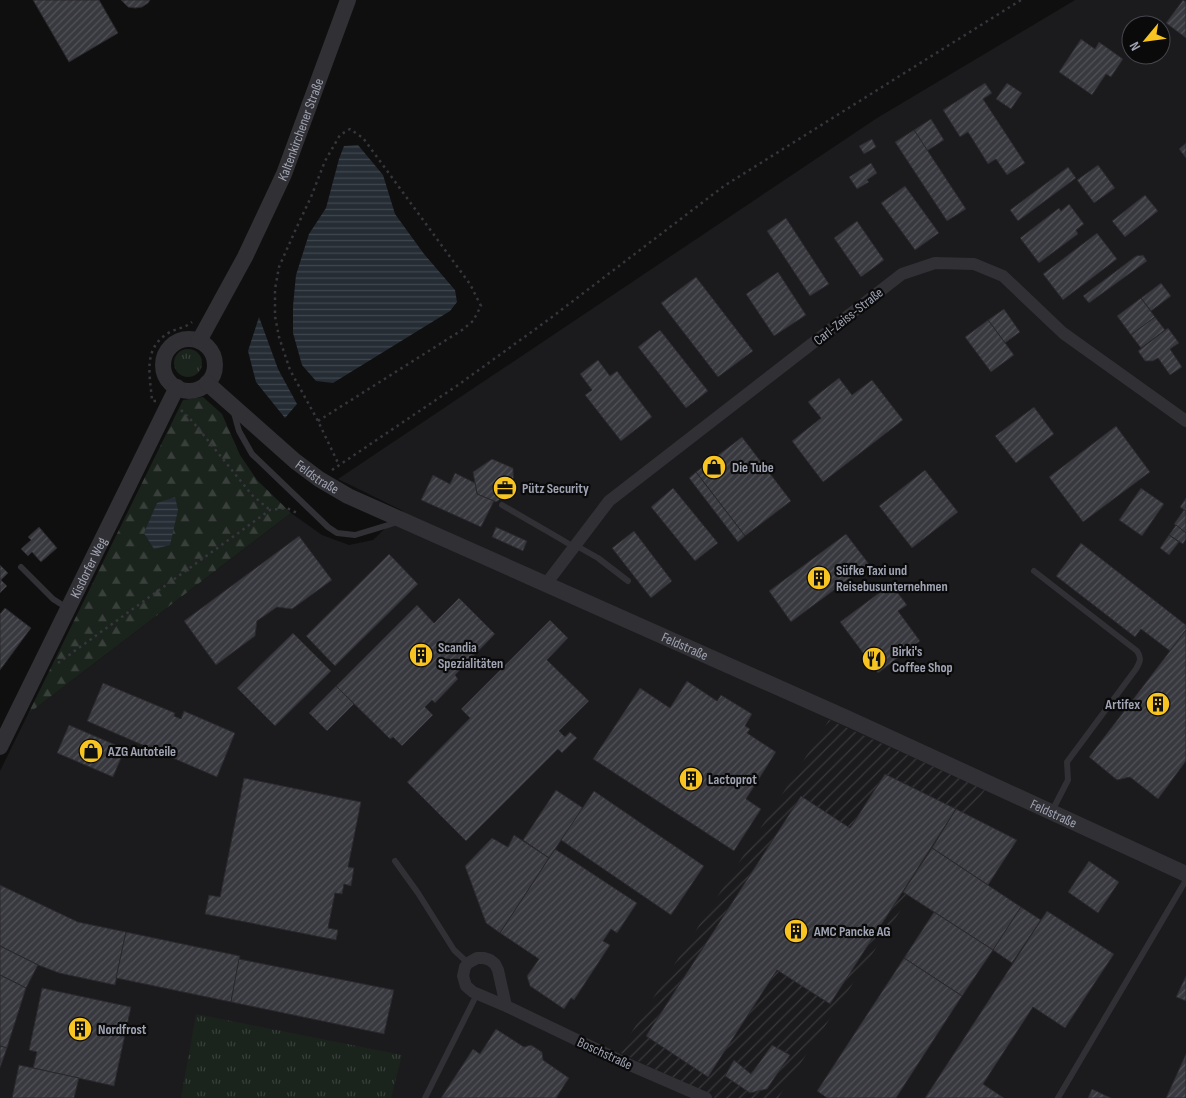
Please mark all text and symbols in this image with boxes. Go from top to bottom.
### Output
north arrow [1121,15,1171,65]
text: N [1126,39,1144,53]
street label: Kaltenkirchener Straße [274,76,327,184]
street label: Carl-Zeiss-Straße [810,284,886,349]
shop icon: Die Tube [701,454,727,480]
street label: Feldstraße [292,456,342,498]
place label: Die Tube [732,459,774,476]
office icon: Pütz Security [492,475,518,501]
place label: Pütz Security [522,480,589,497]
street label: Kisdorfer Weg [67,534,111,601]
place label: Süfke Taxi und Reisebusunternehmen [836,562,948,595]
building icon: Süfke Taxi und Reisebusunternehmen [806,565,832,591]
street label: Feldstraße [659,629,711,664]
place label: Scandia Spezialitäten [438,639,503,672]
building icon: Scandia Spezialitäten [408,642,434,668]
place label: Birki's Coffee Shop [892,643,953,676]
restaurant icon: Birki's Coffee Shop [861,646,887,672]
building icon: Artifex [1145,691,1171,717]
place label: Artifex [1104,696,1140,713]
shop icon: AZG Autoteile [78,738,104,764]
place label: AZG Autoteile [107,743,176,760]
building icon: Lactoprot [678,766,704,792]
place label: Lactoprot [708,771,757,788]
street label: Feldstraße [1028,796,1079,832]
building icon: AMC Pancke AG [783,918,809,944]
place label: AMC Pancke AG [813,923,891,940]
building icon: Nordfrost [67,1016,93,1042]
place label: Nordfrost [98,1021,147,1038]
street label: Boschstraße [575,1033,635,1074]

